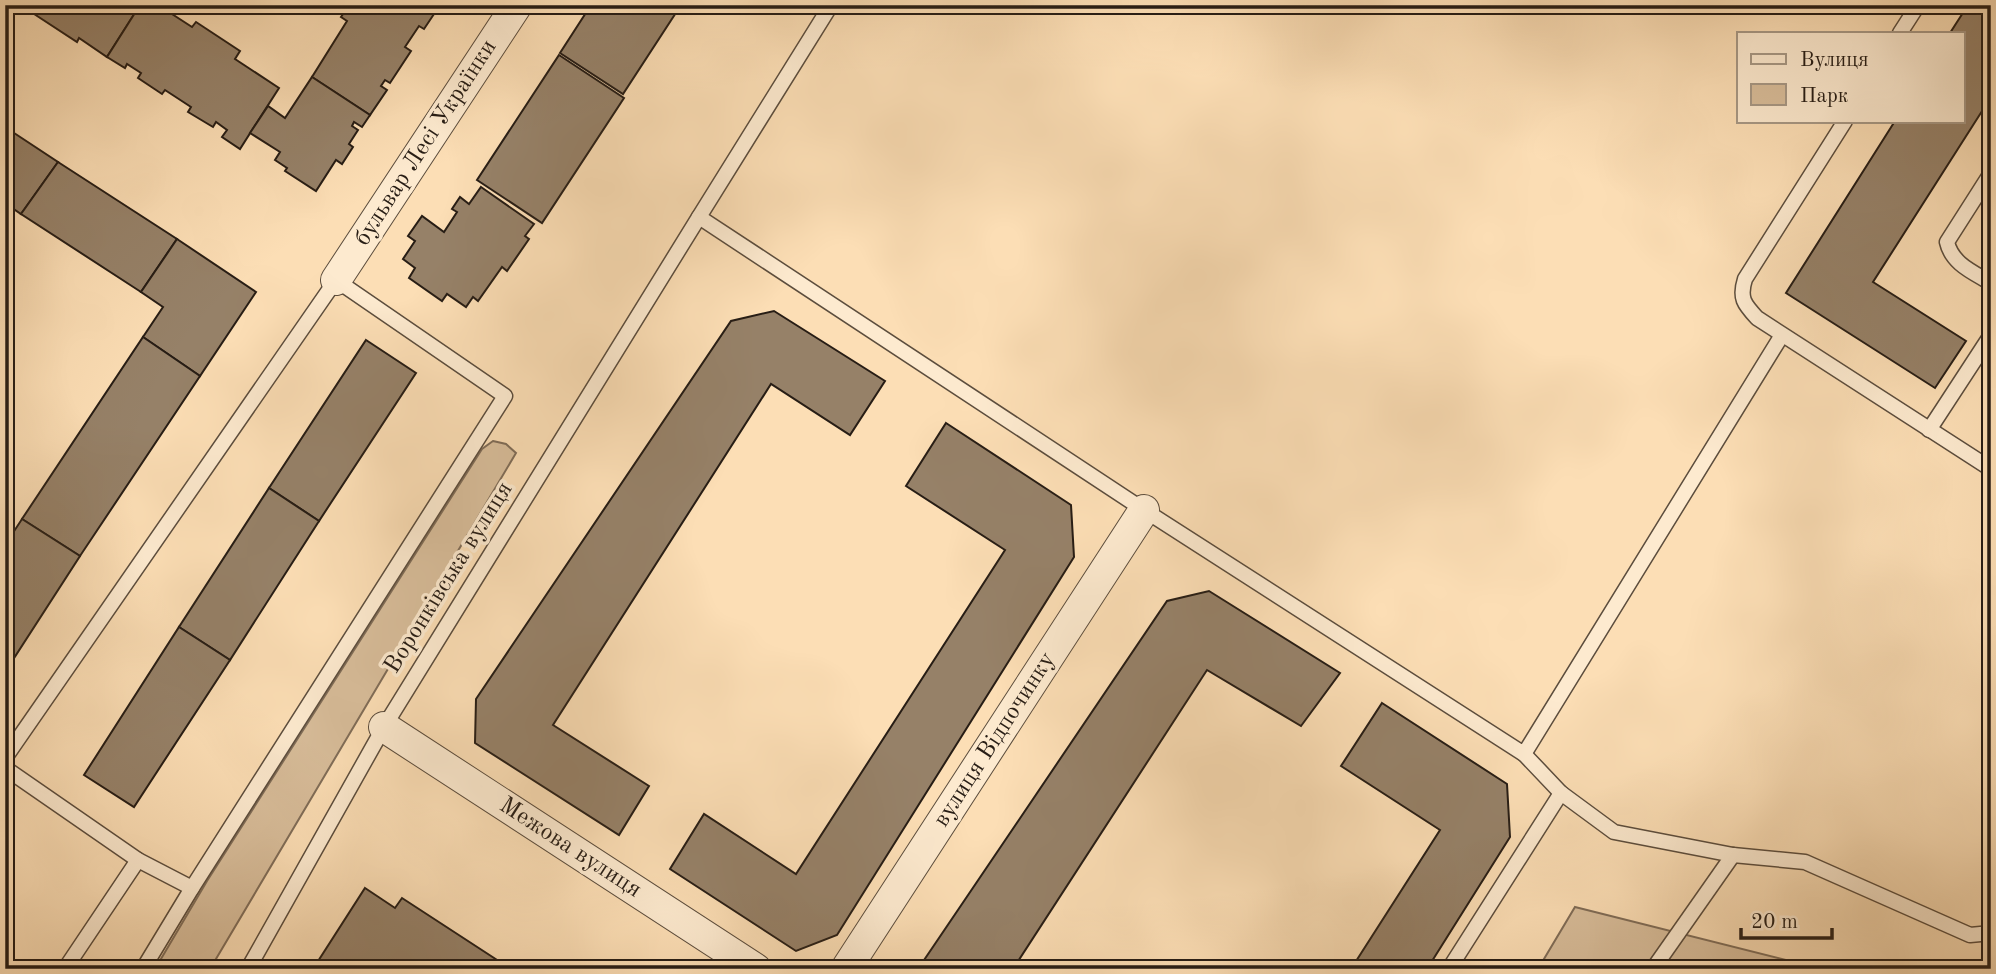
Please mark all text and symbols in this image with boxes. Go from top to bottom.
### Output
legend [1737,32,1965,122]
street label: бульвар Лесі Українки [351,36,501,250]
text: Вулиця [1800,50,1869,71]
text: Парк [1800,86,1849,107]
street label: Воронківська вулиця [380,478,518,678]
street label: вулиця Відпочинку [930,648,1060,832]
street label: Межова вулиця [495,793,645,903]
scale bar [1741,897,1832,941]
text: 20 m [1751,912,1798,933]

